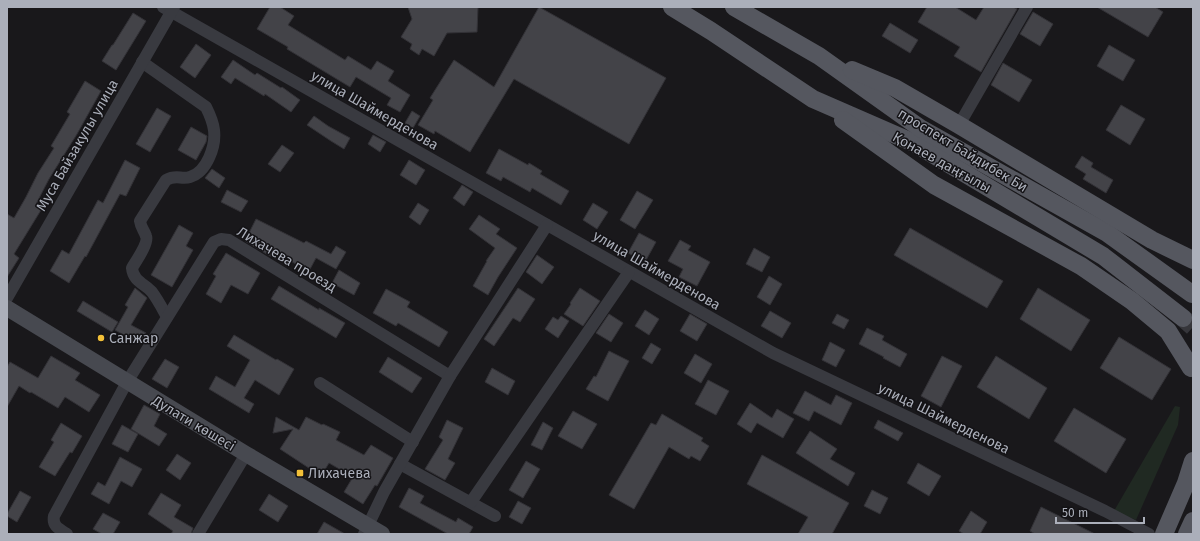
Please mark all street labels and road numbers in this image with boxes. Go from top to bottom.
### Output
street label: улица Шаймерденова [308,67,441,154]
street label: Муса Байзакулы улица [33,76,122,214]
street label: проспект Байдибек Би [895,105,1031,196]
street label: Қонаев даңғылы [889,128,994,197]
street label: Лихачева проезд [234,223,340,296]
street label: улица Шаймерденова [590,227,723,314]
street label: улица Шаймерденова [875,379,1012,458]
street label: Дулати көшесі [148,391,238,455]

